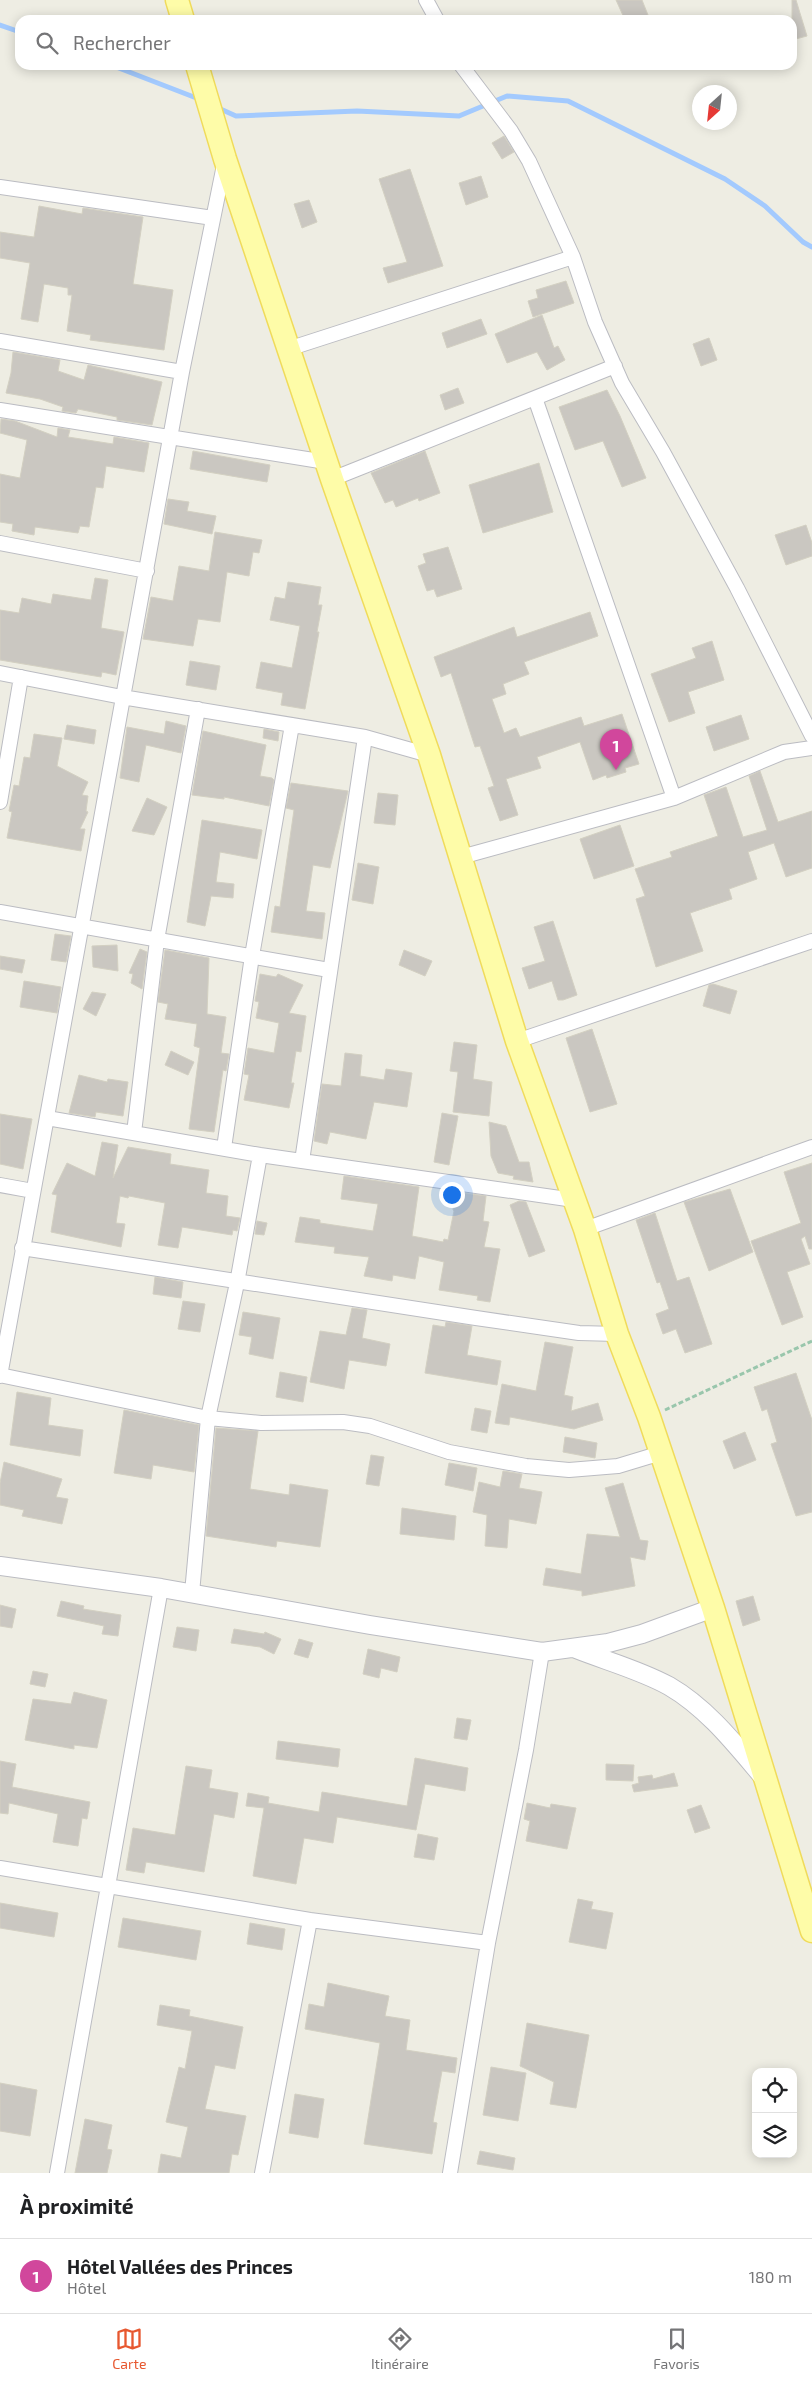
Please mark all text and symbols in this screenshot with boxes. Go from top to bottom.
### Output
search box [15,15,797,70]
icon: search [33,29,61,57]
text: Rechercher [73,31,171,54]
north arrow [692,85,737,130]
pin: 1 [600,729,632,770]
your location [439,1182,465,1208]
map controls [752,2068,797,2158]
button: locate [752,2068,797,2113]
button: layers [752,2113,797,2158]
text: À proximité [20,2193,134,2218]
text: Hôtel Vallées des Princes [67,2255,293,2278]
text: 1 [33,2267,39,2286]
text: 180 m [749,2267,792,2286]
text: Hôtel [67,2278,106,2297]
tab: Carte [112,2325,146,2372]
tab: Itinéraire [371,2325,429,2372]
tab: Favoris [653,2325,700,2372]

